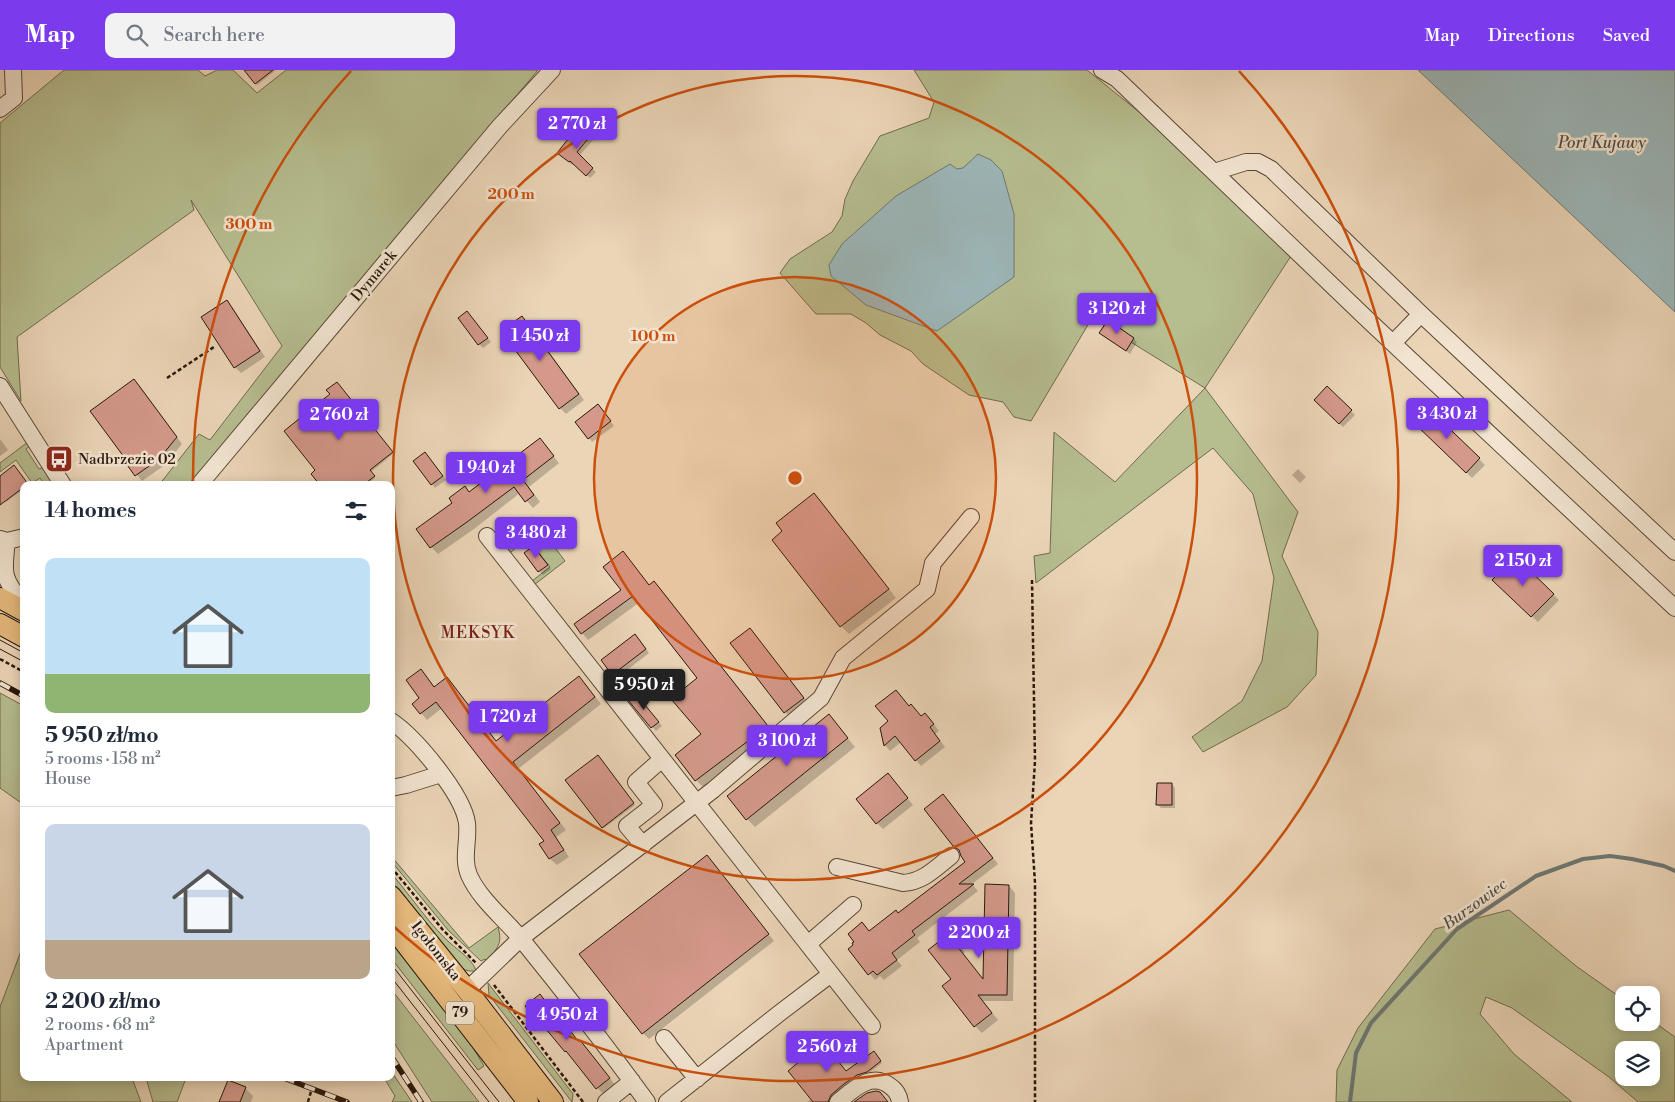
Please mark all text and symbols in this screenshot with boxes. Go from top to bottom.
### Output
search box [105,13,455,58]
text: Map [25,20,75,50]
icon: search [123,21,151,49]
text: Search here [163,23,265,47]
text: Map [1424,24,1460,47]
text: Directions [1488,24,1575,47]
text: Saved [1603,24,1650,47]
pin: 2 770 zł [525,108,629,150]
text: 2 770 zł [548,114,606,134]
water label: Port Kujawy [1557,133,1647,153]
text: 200 m [487,185,535,204]
text: 300 m [226,215,273,234]
street label: Dymarek [347,245,402,306]
pin: 3 120 zł [1065,292,1169,335]
text: 3 120 zł [1088,299,1146,319]
pin: 1 450 zł [488,320,592,362]
text: 1 450 zł [511,326,569,346]
text: 100 m [631,327,676,346]
pin: 2 760 zł [287,398,391,441]
pin: 3 430 zł [1395,398,1499,440]
text: 3 430 zł [1417,404,1477,424]
text: 2 760 zł [310,405,368,425]
bus stop icon: Nadbrzezie 02 [44,444,74,474]
place label: Nadbrzezie 02 [78,450,176,469]
pin: 1 940 zł [434,452,538,494]
text: 1 940 zł [457,458,515,478]
centre of rings [786,469,804,487]
icon: filters [342,497,370,525]
text: 14 homes [45,498,136,524]
pin: 3 480 zł [484,516,588,559]
text: 3 480 zł [506,523,566,543]
pin: 2 150 zł [1471,544,1575,587]
text: 2 150 zł [1494,551,1552,571]
icon: home [163,591,253,681]
district label: MEKSYK [441,623,516,643]
pin: 5 950 zł [592,668,696,711]
text: 5 950 zł [614,675,674,695]
pin: 1 720 zł [456,700,560,743]
text: 1 720 zł [480,707,536,727]
text: 5 950 zł/mo [45,723,159,749]
pin: 3 100 zł [735,724,839,767]
text: 3 100 zł [758,731,816,751]
text: 5 rooms · 158 m² [45,749,161,769]
text: House [45,769,91,789]
icon: home [163,856,253,946]
water label: Burzowiec [1438,874,1511,935]
pin: 2 200 zł [927,916,1031,959]
street label: Igołomska [407,917,465,985]
text: 2 200 zł [948,923,1010,943]
map controls [1615,986,1660,1086]
button: locate [1615,986,1660,1031]
text: 2 200 zł/mo [45,989,161,1015]
pin: 4 950 zł [515,998,619,1041]
road number: 79 [446,1001,474,1024]
text: 4 950 zł [537,1005,597,1025]
text: 2 rooms · 68 m² [45,1015,155,1035]
pin: 2 560 zł [775,1030,879,1073]
text: Apartment [45,1035,124,1055]
text: 2 560 zł [797,1037,857,1057]
button: layers [1615,1041,1660,1086]

